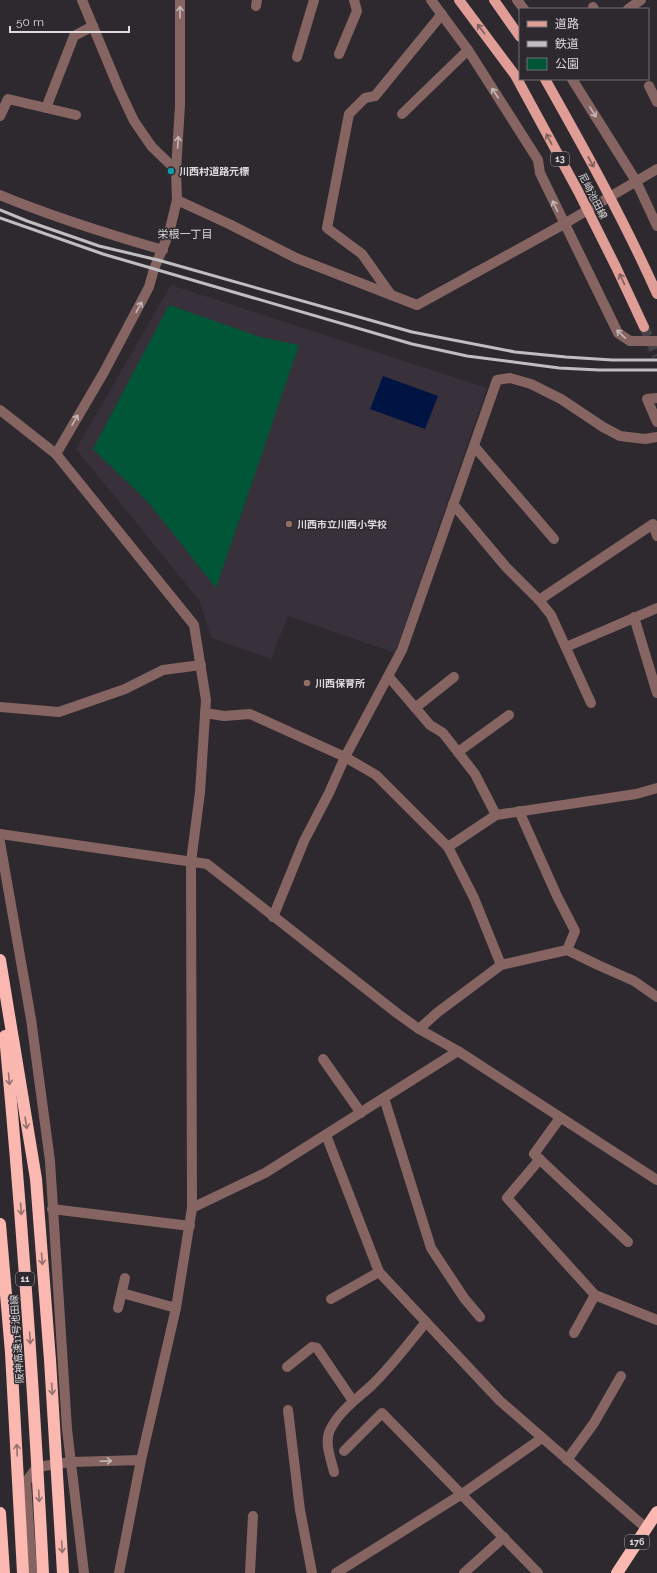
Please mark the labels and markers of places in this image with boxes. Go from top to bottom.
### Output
marker: 川西村道路元標 [166,166,176,176]
place label: 川西村道路元標 [179,166,249,177]
marker: 川西市立川西小学校 [284,519,294,529]
place label: 川西市立川西小学校 [297,519,387,530]
marker: 川西保育所 [302,678,312,688]
place label: 川西保育所 [315,678,365,689]

